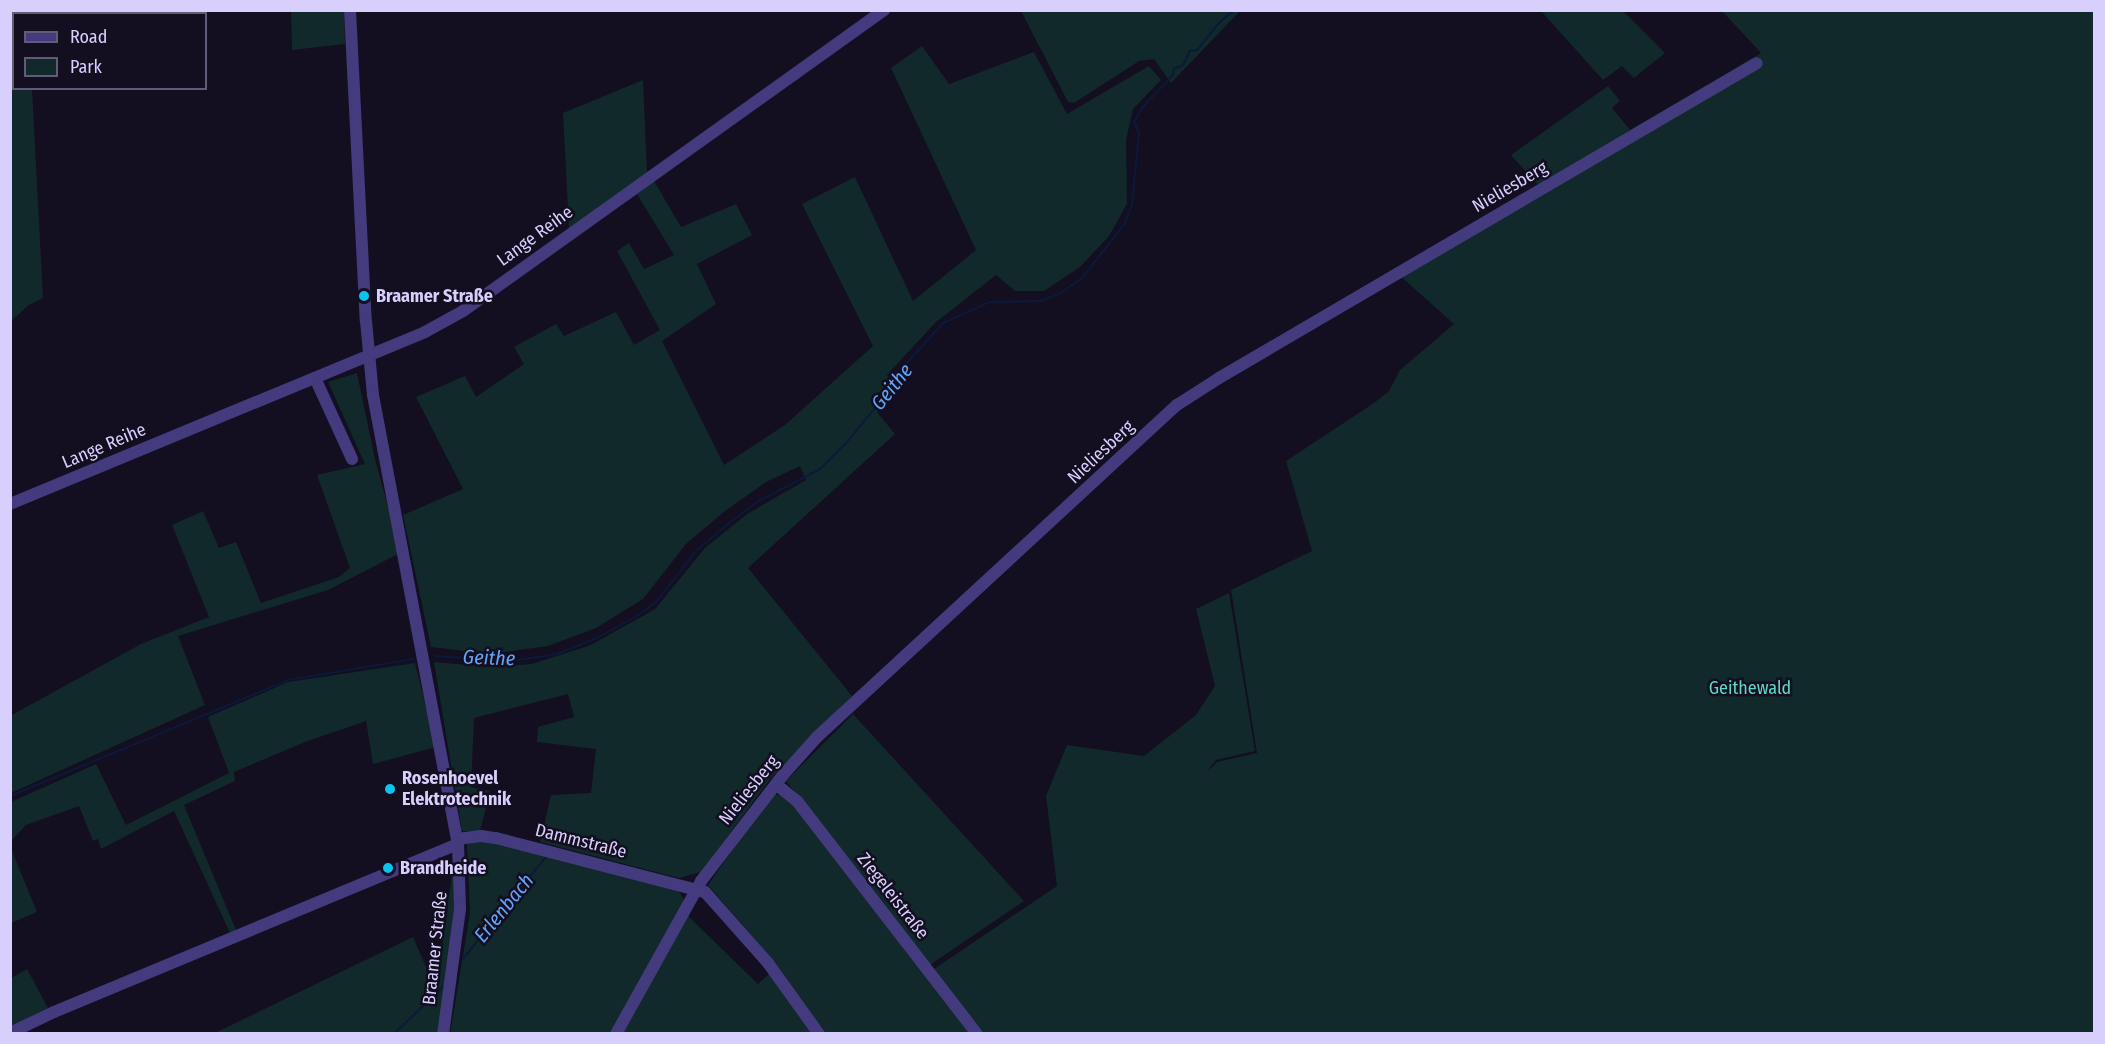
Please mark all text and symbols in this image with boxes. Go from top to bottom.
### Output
legend [12,12,207,90]
text: Road [70,26,107,48]
text: Park [70,56,102,78]
street label: Nieliesberg [1469,157,1551,217]
street label: Lange Reihe [493,201,577,271]
place label: Braamer Straße [376,285,493,307]
marker: Braamer Straße [357,289,371,303]
water label: Geithe [866,359,918,415]
street label: Nieliesberg [1063,416,1139,488]
street label: Lange Reihe [59,419,149,473]
water label: Geithe [462,645,516,671]
park label: Geithewald [1709,677,1791,699]
street label: Nieliesberg [714,751,784,829]
place label: Rosenhoevel Elektrotechnik [402,768,511,810]
marker: Rosenhoevel Elektrotechnik [383,782,397,796]
street label: Dammstraße [533,819,629,863]
street label: Ziegeleistraße [853,848,933,944]
place label: Brandheide [400,857,486,879]
marker: Brandheide [381,861,395,875]
water label: Erlenbach [469,869,539,947]
street label: Braamer Straße [418,890,452,1006]

